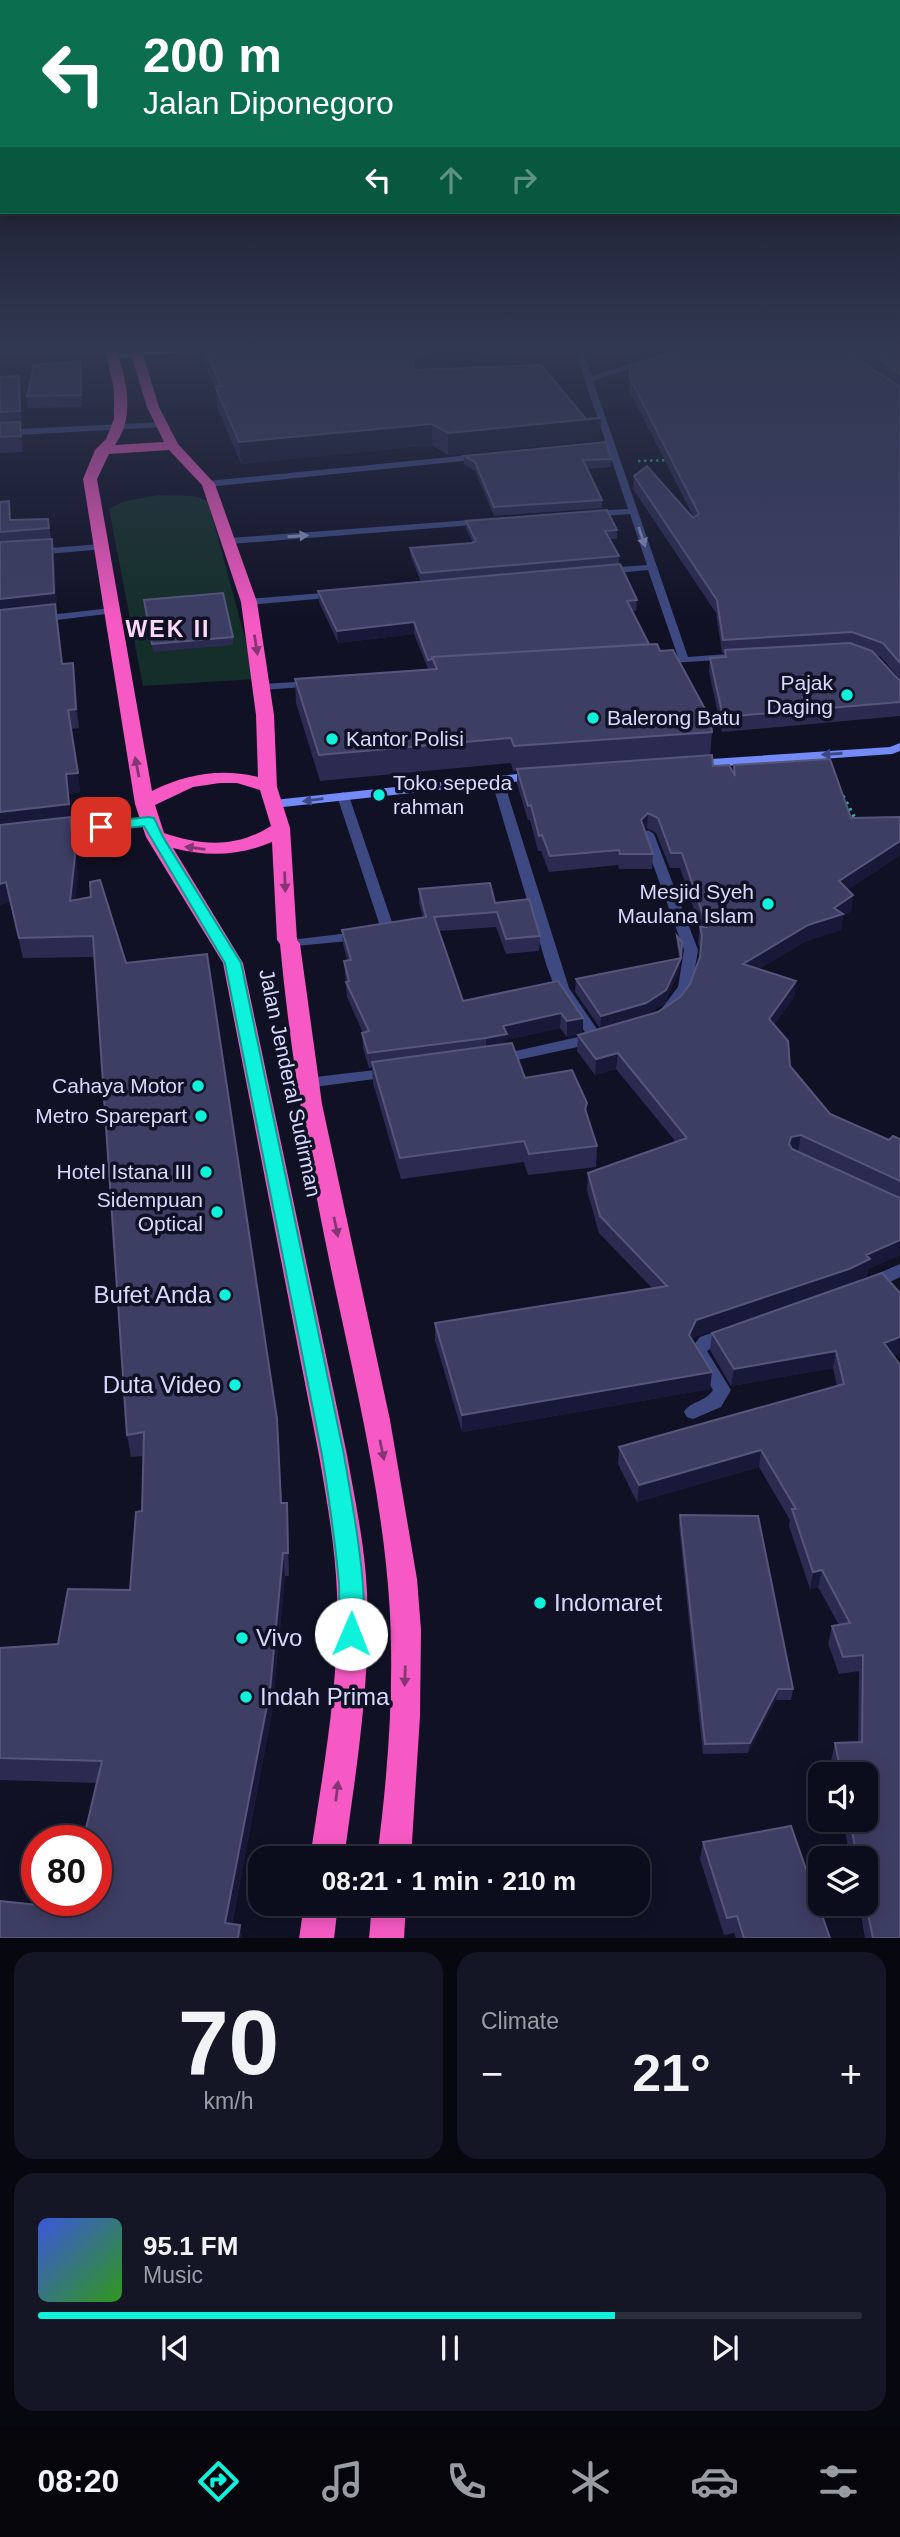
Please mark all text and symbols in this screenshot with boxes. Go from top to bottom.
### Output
icon: left [28,28,119,119]
text: 200 m [143,28,282,82]
text: Jalan Diponegoro [143,85,394,121]
icon: left [359,161,397,199]
icon: ahead [432,161,470,199]
icon: right [505,161,543,199]
one-way arrow [637,527,648,548]
one-way arrow [287,530,309,541]
district label: WEK II [126,616,210,642]
one-way arrow [250,634,261,656]
place label: Pajak Daging [766,671,833,718]
marker: Pajak Daging [839,687,855,703]
place label: Balerong Batu [607,706,740,729]
marker: Balerong Batu [585,710,601,726]
place label: Kantor Polisi [346,727,464,750]
marker: Kantor Polisi [324,731,340,747]
one-way arrow [821,749,843,760]
one-way arrow [131,756,142,778]
place label: Toko sepeda rahman [393,771,512,818]
marker: Toko sepeda rahman [371,787,387,803]
one-way arrow [302,794,324,805]
pin [71,797,131,857]
icon: arrive [82,808,120,846]
one-way arrow [184,843,206,854]
one-way arrow [279,872,290,894]
place label: Mesjid Syeh Maulana Islam [617,880,754,927]
marker: Mesjid Syeh Maulana Islam [760,896,776,912]
street label: Jalan Jenderal Sudirman [255,967,326,1199]
place label: Cahaya Motor [52,1074,184,1097]
marker: Cahaya Motor [190,1078,206,1094]
place label: Metro Sparepart [35,1104,187,1127]
marker: Metro Sparepart [193,1108,209,1124]
place label: Hotel Istana III [57,1160,192,1183]
marker: Hotel Istana III [198,1164,214,1180]
place label: Sidempuan Optical [97,1188,203,1235]
marker: Sidempuan Optical [209,1204,225,1220]
one-way arrow [331,1216,342,1238]
place label: Bufet Anda [94,1281,212,1308]
marker: Bufet Anda [217,1287,233,1303]
place label: Duta Video [103,1371,221,1398]
marker: Duta Video [227,1377,243,1393]
one-way arrow [377,1439,388,1461]
place label: Indomaret [554,1589,662,1616]
marker: Indomaret [532,1595,548,1611]
position arrow [314,1597,388,1671]
place label: Vivo [256,1624,302,1651]
marker: Vivo [234,1630,250,1646]
one-way arrow [399,1665,411,1687]
place label: Indah Prima [260,1683,390,1710]
marker: Indah Prima [238,1689,254,1705]
map controls [808,1762,878,1916]
button: sound [808,1762,878,1832]
one-way arrow [331,1780,342,1802]
speed limit sign: 80 [21,1825,112,1916]
button: layers [808,1846,878,1916]
text: 08:21 · 1 min · 210 m [322,1866,576,1896]
text: 70 [178,1992,279,2093]
text: Climate [481,2008,559,2034]
text: 21° [632,2044,711,2102]
text: − [481,2053,503,2095]
text: + [840,2053,862,2095]
text: km/h [204,2088,253,2114]
text: 95.1 FM [143,2231,238,2261]
text: Music [143,2262,203,2288]
icon: previous [156,2329,194,2367]
icon: pause [431,2329,469,2367]
icon: next [706,2329,744,2367]
icon: directions [194,2457,243,2506]
icon: music [318,2457,367,2506]
icon: phone [442,2457,491,2506]
icon: climate [566,2457,615,2506]
icon: car [690,2457,739,2506]
icon: filters [814,2457,863,2506]
text: 08:20 [37,2463,119,2499]

